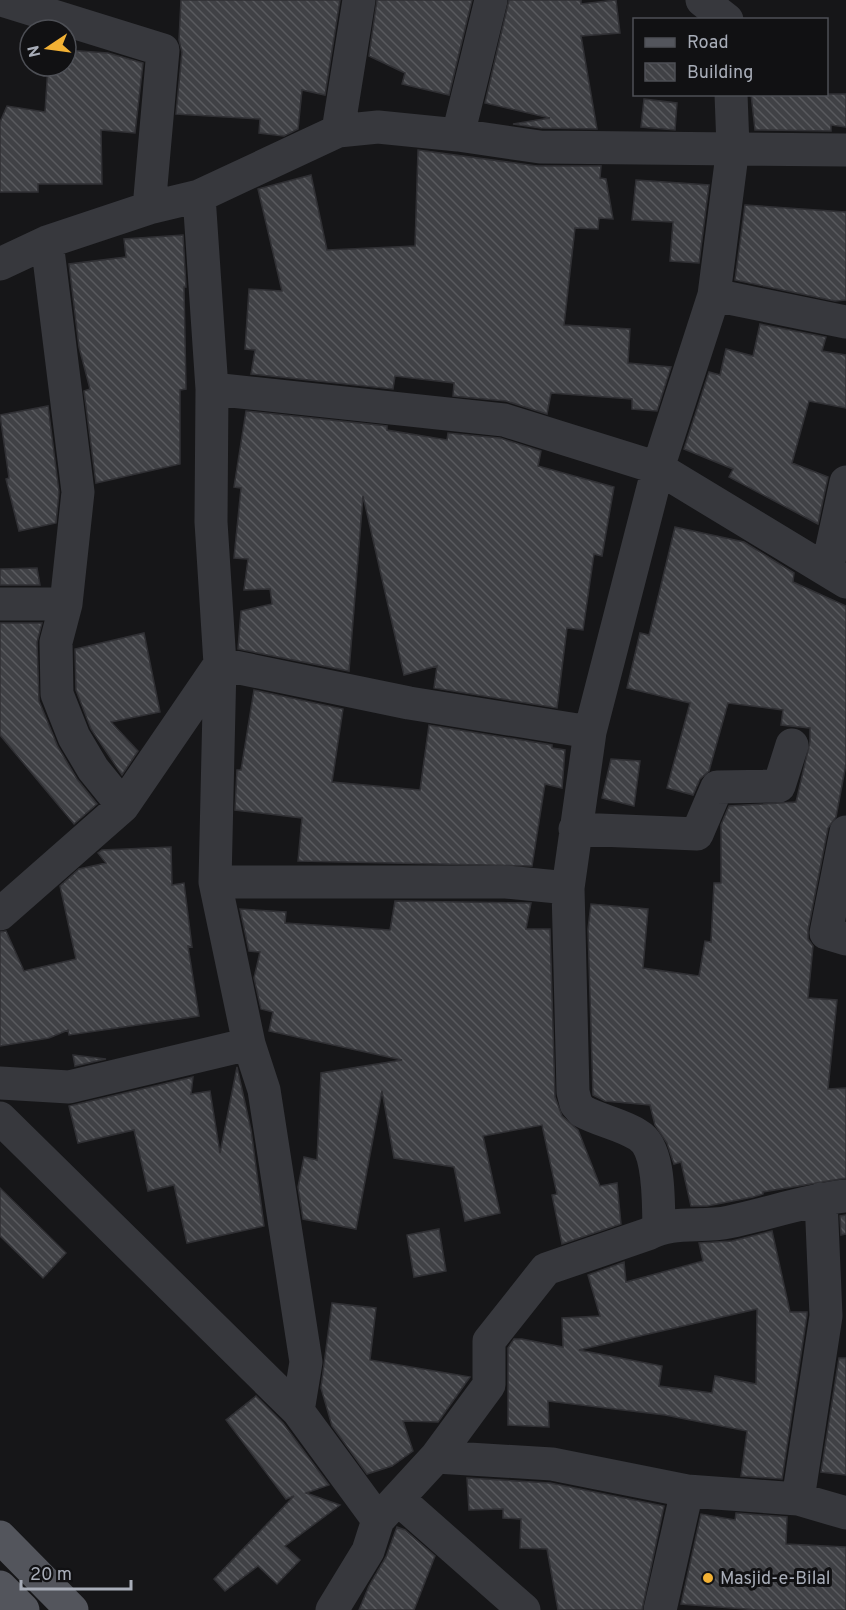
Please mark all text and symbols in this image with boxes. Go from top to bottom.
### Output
north arrow [18,18,78,78]
legend [633,18,828,96]
text: Road [687,32,729,55]
text: N [24,43,46,59]
text: Building [687,62,753,85]
scale bar [21,1553,130,1591]
text: 20 m [30,1564,72,1587]
place label: Masjid-e-Bilal [720,1568,831,1591]
marker: Masjid-e-Bilal [701,1571,715,1585]

